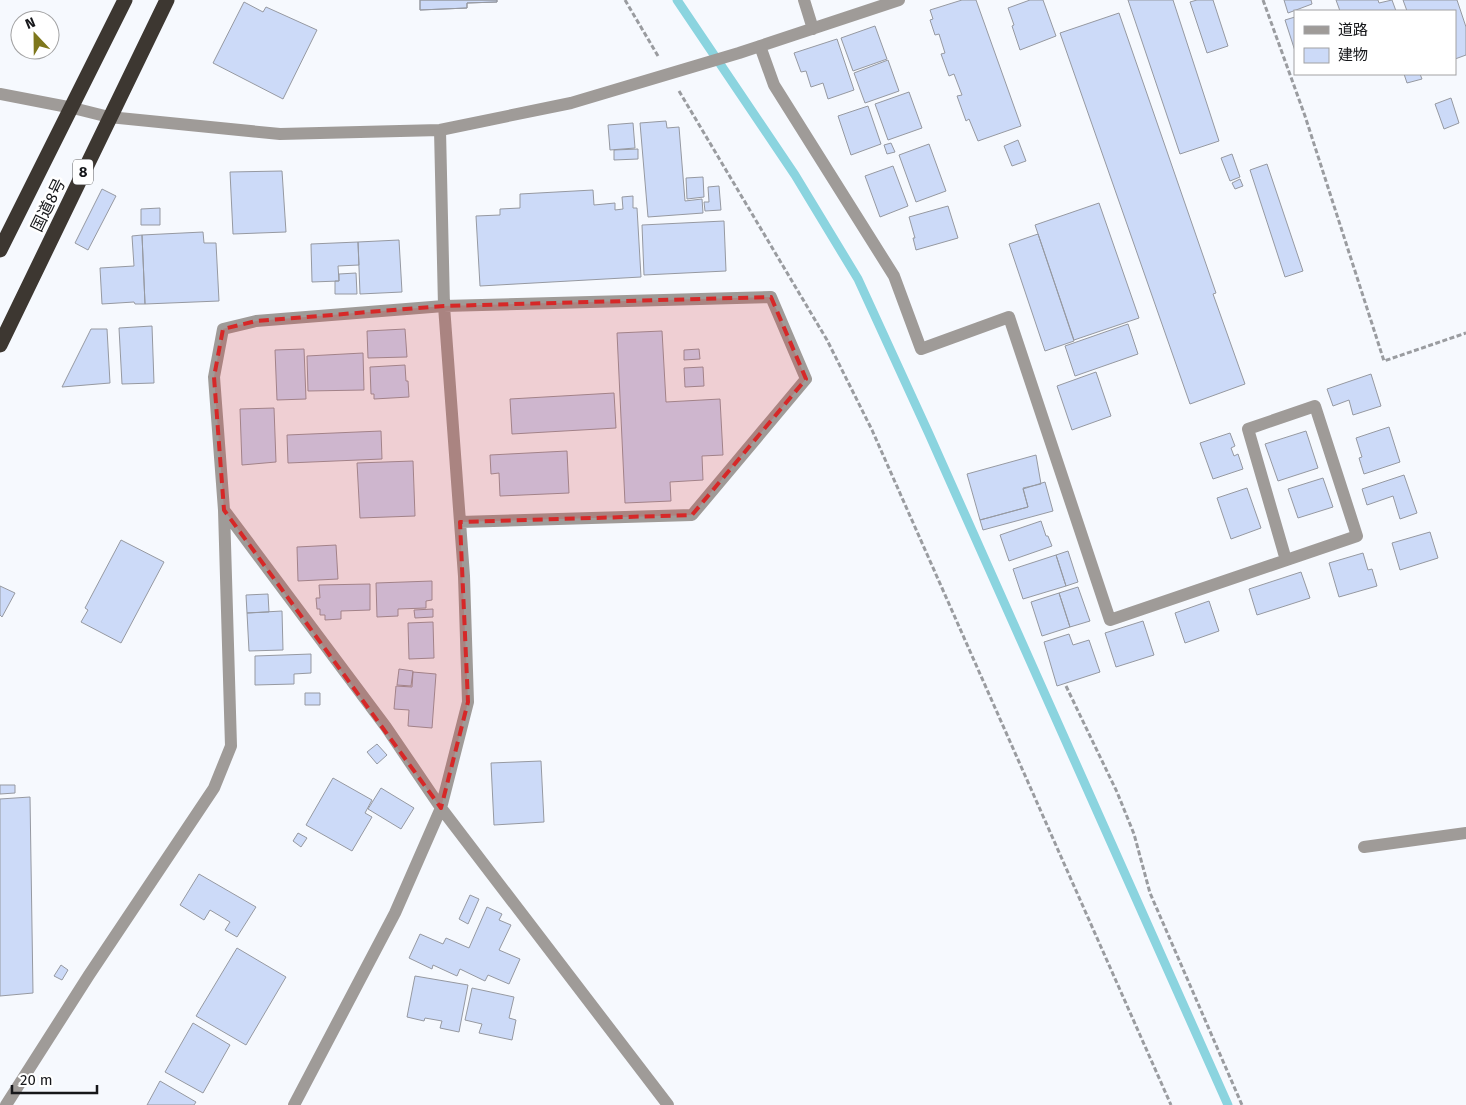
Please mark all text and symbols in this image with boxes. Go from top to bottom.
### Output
north arrow [10,10,60,60]
legend [1294,10,1456,75]
text: N [23,14,38,33]
text: 道路 [1338,21,1368,39]
text: 建物 [1338,46,1368,64]
road number: 8 [73,160,93,184]
street label: 国道8号 [27,175,69,235]
scale bar [12,1062,98,1094]
text: 20 m [20,1071,53,1089]

